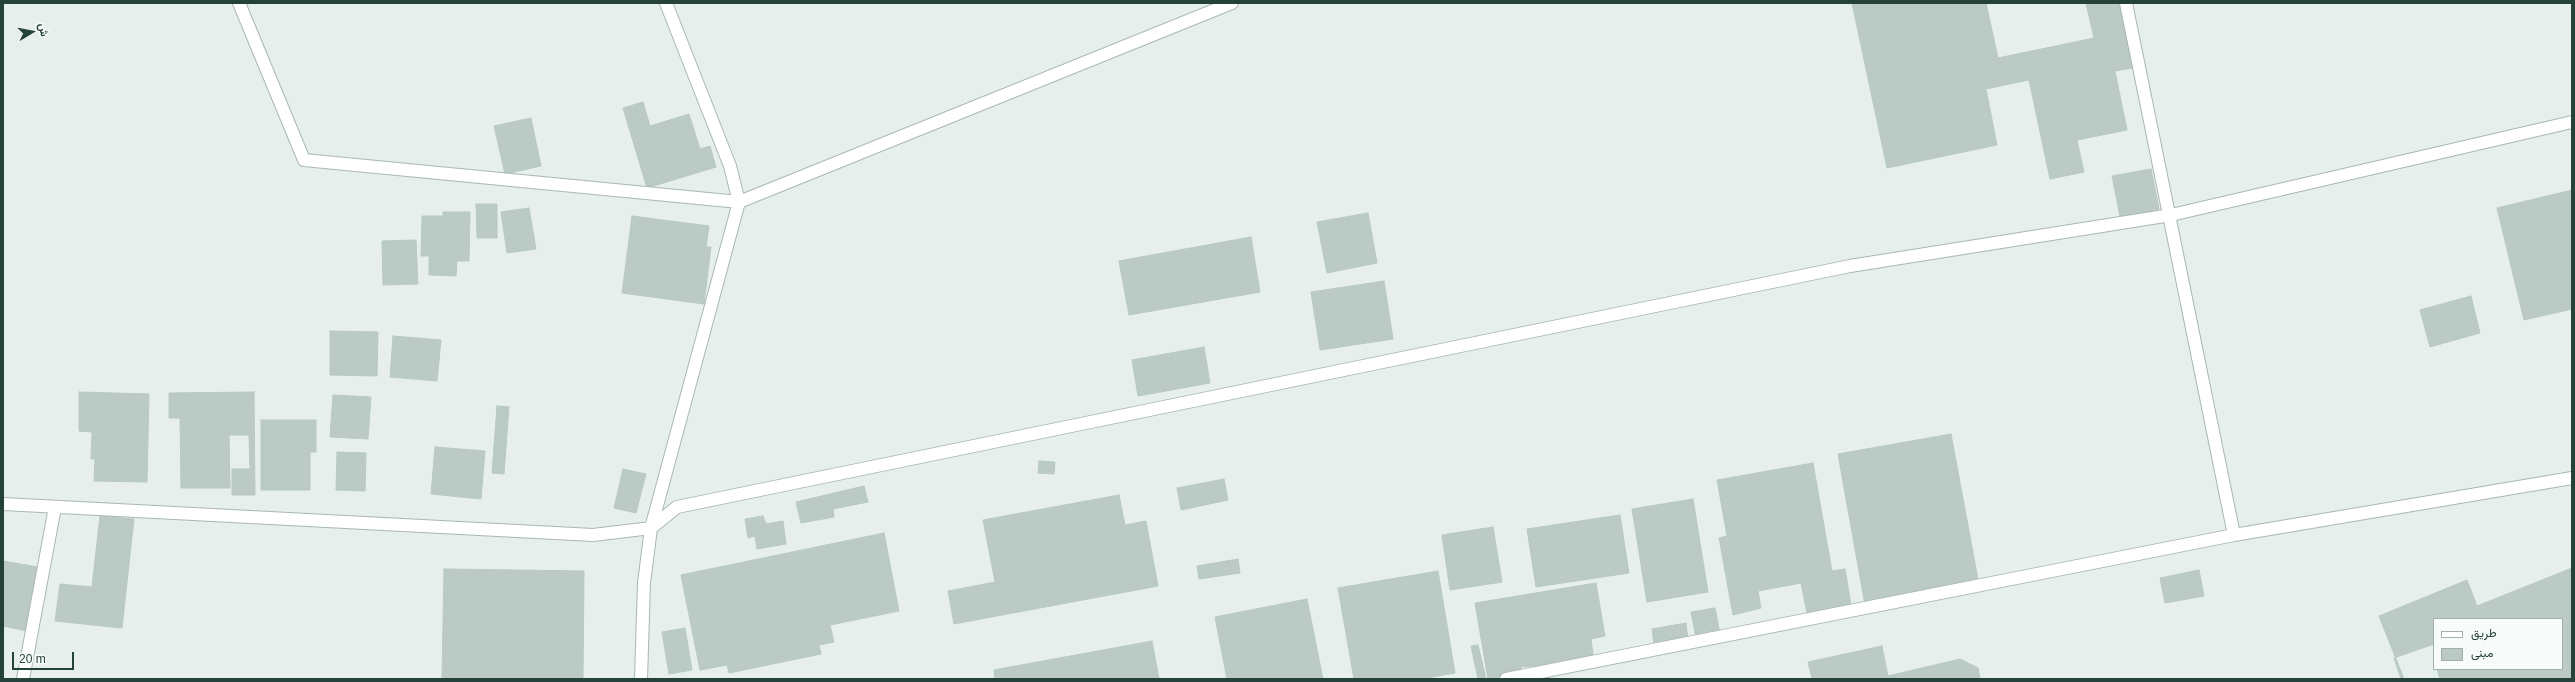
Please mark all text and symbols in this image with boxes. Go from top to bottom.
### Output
north arrow [12,12,52,52]
text: ش [37,22,51,37]
legend [2433,618,2563,670]
text: طريق [2471,626,2496,640]
scale bar [14,644,76,670]
text: مبنى [2471,646,2493,660]
text: 20 m [19,652,46,666]

